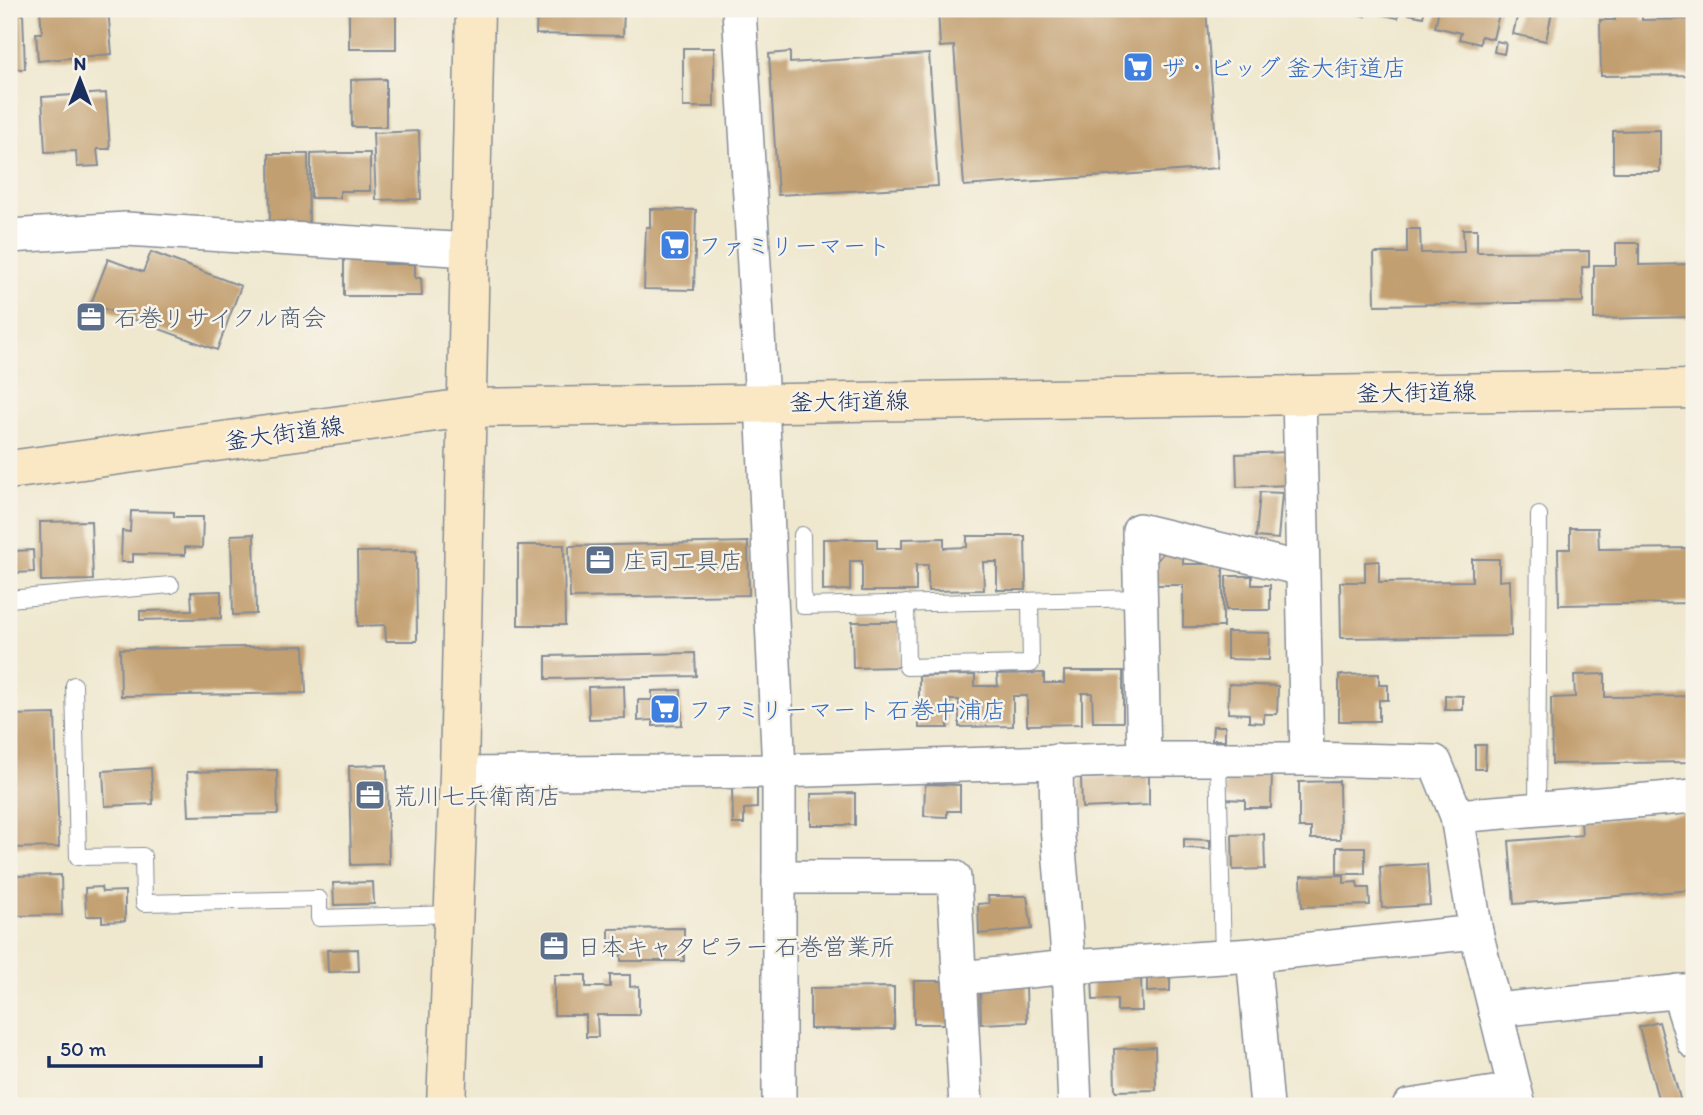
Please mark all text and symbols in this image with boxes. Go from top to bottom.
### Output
north arrow [46,46,116,116]
supermarket icon: ザ・ビッグ 釜大街道店 [1121,50,1155,84]
text: N [74,52,86,75]
place label: ザ・ビッグ 釜大街道店 [1161,53,1406,82]
supermarket icon: ファミリーマート [658,228,692,262]
place label: ファミリーマート [698,231,890,260]
office icon: 石巻リサイクル商会 [74,300,108,334]
place label: 石巻リサイクル商会 [114,303,326,332]
street label: 釜大街道線 [1356,376,1476,408]
street label: 釜大街道線 [789,385,909,417]
street label: 釜大街道線 [223,410,345,456]
office icon: 庄司工具店 [583,543,617,577]
place label: 庄司工具店 [623,546,743,575]
supermarket icon: ファミリーマート 石巻中浦店 [648,692,682,726]
place label: ファミリーマート 石巻中浦店 [688,695,1006,724]
office icon: 荒川七兵衛商店 [353,778,387,812]
place label: 荒川七兵衛商店 [393,781,561,810]
office icon: 日本キャタピラー 石巻営業所 [537,929,571,963]
place label: 日本キャタピラー 石巻営業所 [577,932,894,961]
scale bar [49,1024,261,1068]
text: 50 m [60,1036,107,1061]

